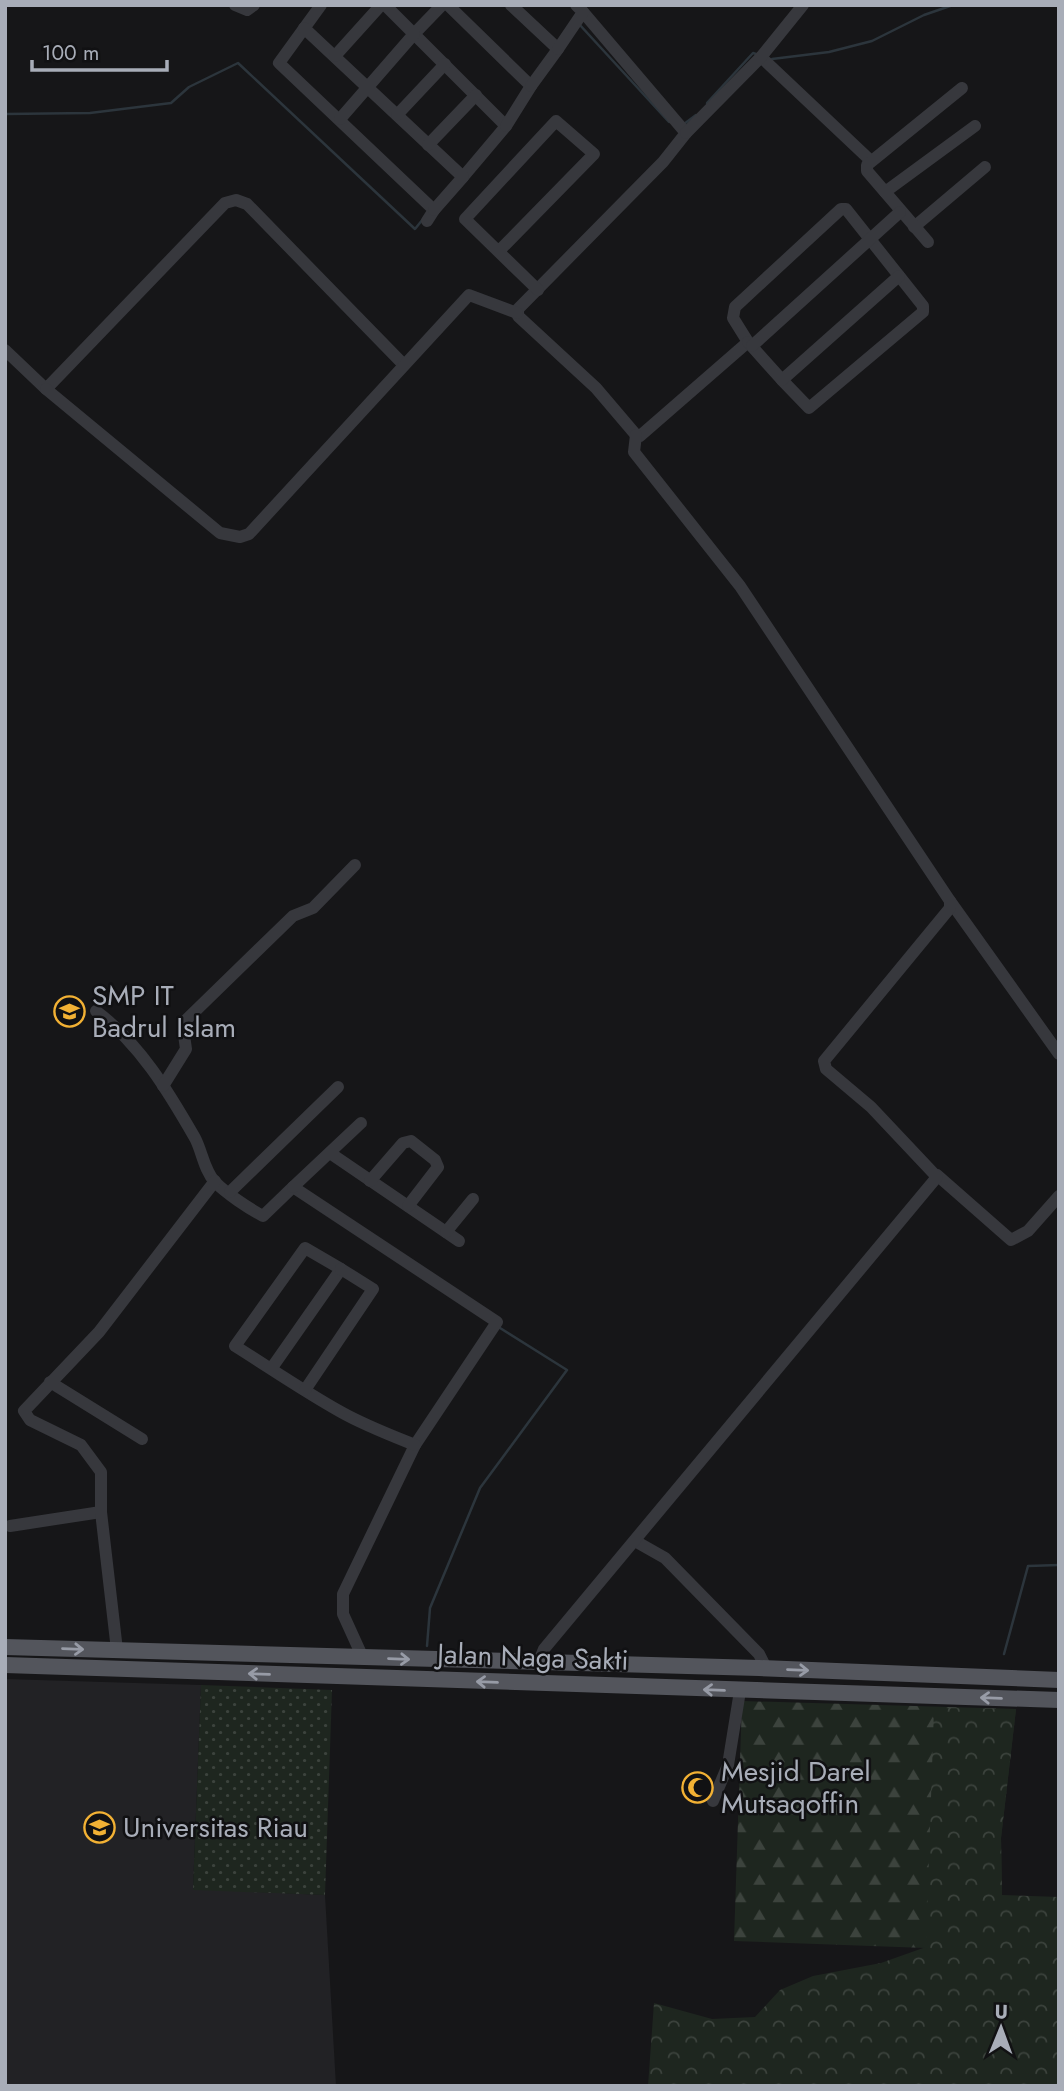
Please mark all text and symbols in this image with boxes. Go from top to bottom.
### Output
scale bar [32,28,166,72]
text: 100 m [42,38,99,68]
place label: SMP IT Badrul Islam [92,975,236,1048]
school or university icon: SMP IT Badrul Islam [52,994,86,1028]
street label: Jalan Naga Sakti [433,1633,629,1681]
one-way arrow [62,1642,85,1656]
one-way arrow [387,1653,410,1666]
one-way arrow [786,1663,809,1676]
one-way arrow [248,1667,271,1680]
one-way arrow [476,1675,499,1688]
one-way arrow [703,1683,726,1696]
one-way arrow [979,1691,1002,1704]
place label: Mesjid Darel Mutsaqoffin [721,1751,871,1824]
mosque icon: Mesjid Darel Mutsaqoffin [681,1770,715,1804]
place label: Universitas Riau [123,1807,308,1848]
school or university icon: Universitas Riau [83,1810,117,1844]
north arrow [966,1993,1036,2063]
text: U [994,1998,1008,2025]

